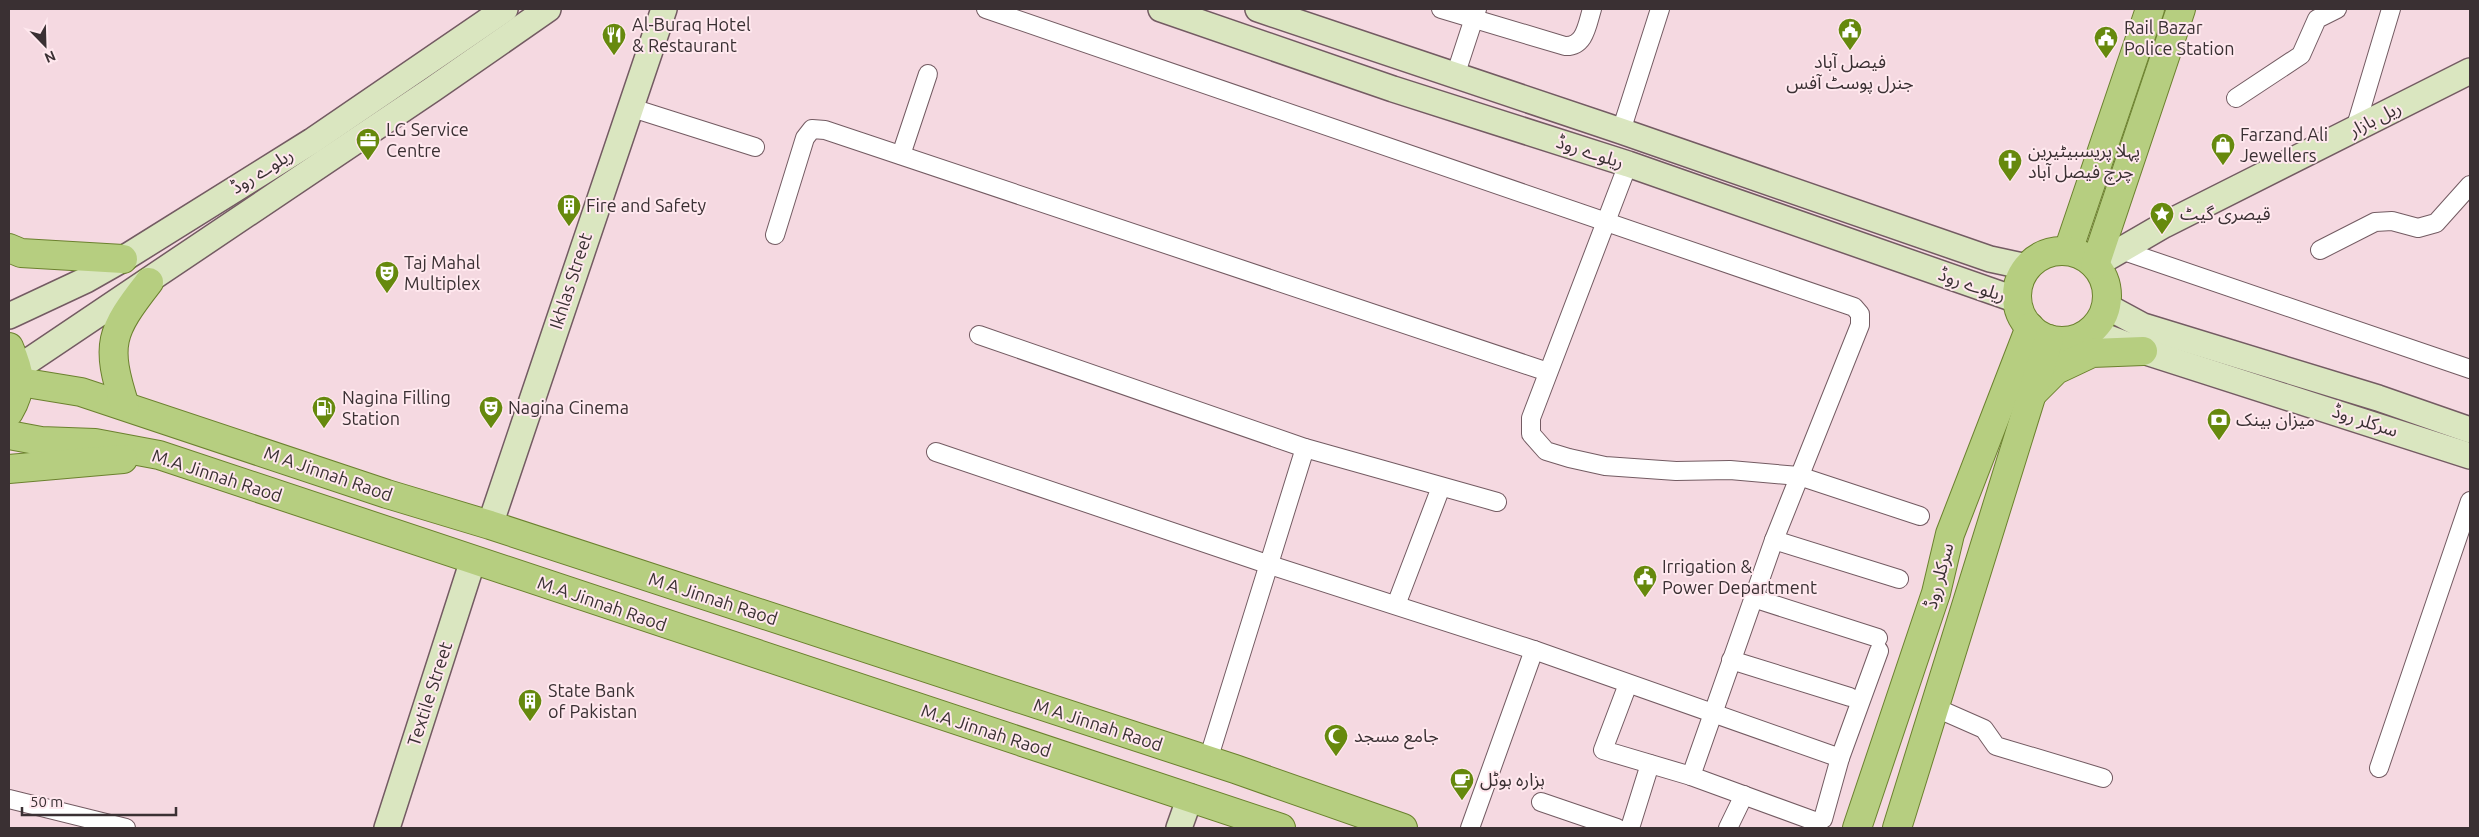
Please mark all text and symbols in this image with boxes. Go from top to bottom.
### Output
place label: Al-Buraq Hotel & Restaurant [632,14,751,55]
public building icon: فیصل آباد جنرل پوسٹ آفس [1837,17,1863,51]
place label: Rail Bazar Police Station [2124,17,2235,58]
north arrow [20,20,70,70]
restaurant icon: Al-Buraq Hotel & Restaurant [601,22,627,56]
public building icon: Rail Bazar Police Station [2093,25,2119,59]
text: N [42,48,58,66]
place label: فیصل آباد جنرل پوسٹ آفس [1786,51,1914,94]
street label: ریل بازار [2344,97,2405,142]
place label: LG Service Centre [386,119,469,160]
place label: Farzand Ali Jewellers [2240,124,2328,165]
office icon: LG Service Centre [355,127,381,161]
street label: ریلوے روڈ [1553,131,1627,173]
shop icon: Farzand Ali Jewellers [2210,132,2236,166]
place label: پہلا پریسبیٹیرین چرچ فیصل آباد [2028,140,2140,185]
street label: ریلوے روڈ [227,143,297,199]
church icon: پہلا پریسبیٹیرین چرچ فیصل آباد [1997,148,2023,182]
building icon: Fire and Safety [556,193,582,227]
place label: Fire and Safety [586,195,706,215]
place icon: قیصری گیٹ [2149,201,2175,235]
place label: قیصری گیٹ [2180,203,2271,225]
street label: Ikhlas Street [545,230,595,331]
place label: Taj Mahal Multiplex [404,252,480,293]
theatre icon: Taj Mahal Multiplex [374,260,400,294]
street label: ریلوے روڈ [1935,263,2009,307]
place label: Nagina Filling Station [342,387,451,428]
fuel station icon: Nagina Filling Station [311,395,337,429]
theatre icon: Nagina Cinema [478,395,504,429]
place label: Nagina Cinema [508,397,629,417]
street label: سرکلر روڈ [2329,400,2401,442]
bank icon: میزان بینک [2206,407,2232,441]
place label: میزان بینک [2236,409,2315,431]
street label: M A Jinnah Raod [261,442,395,504]
street label: M.A Jinnah Raod [150,445,285,505]
street label: سرکلر روڈ [1920,540,1958,612]
place label: Irrigation & Power Department [1662,556,1817,597]
public building icon: Irrigation & Power Department [1632,564,1658,598]
street label: M A Jinnah Raod [646,568,780,628]
street label: M.A Jinnah Raod [535,572,670,635]
street label: Textile Street [403,639,455,748]
place label: State Bank of Pakistan [548,680,637,721]
building icon: State Bank of Pakistan [517,688,543,722]
street label: M A Jinnah Raod [1031,694,1165,754]
street label: M.A Jinnah Raod [919,700,1054,760]
mosque icon: جامع مسجد [1323,723,1349,757]
place label: جامع مسجد [1354,725,1439,750]
cafe icon: ہزارہ ہوٹل [1449,767,1475,801]
place label: ہزارہ ہوٹل [1480,769,1545,791]
scale bar [22,784,176,816]
text: 50 m [30,793,63,810]

